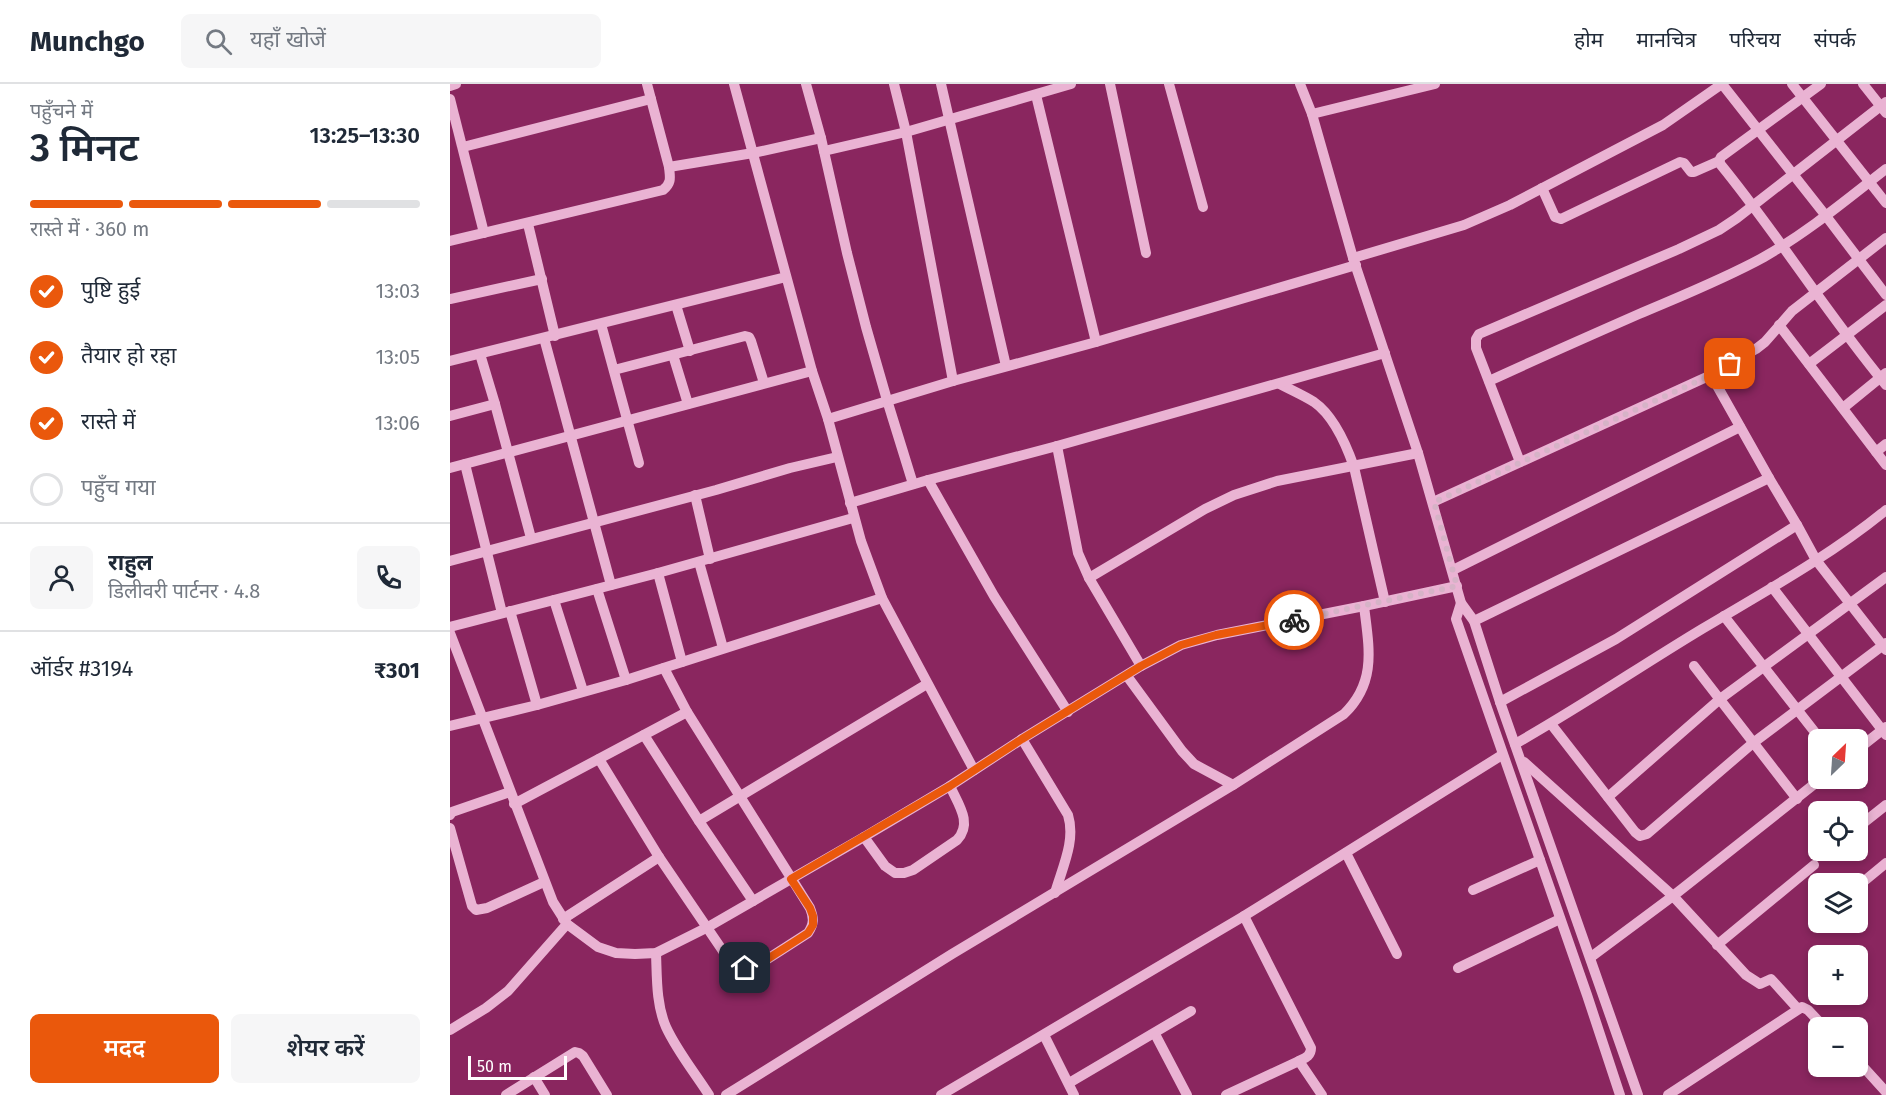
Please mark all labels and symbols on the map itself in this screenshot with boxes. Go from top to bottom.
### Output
pin [1704,338,1755,389]
courier [1264,590,1324,650]
north arrow [1808,729,1868,789]
pin [719,942,770,993]
scale bar [468,1053,567,1080]

